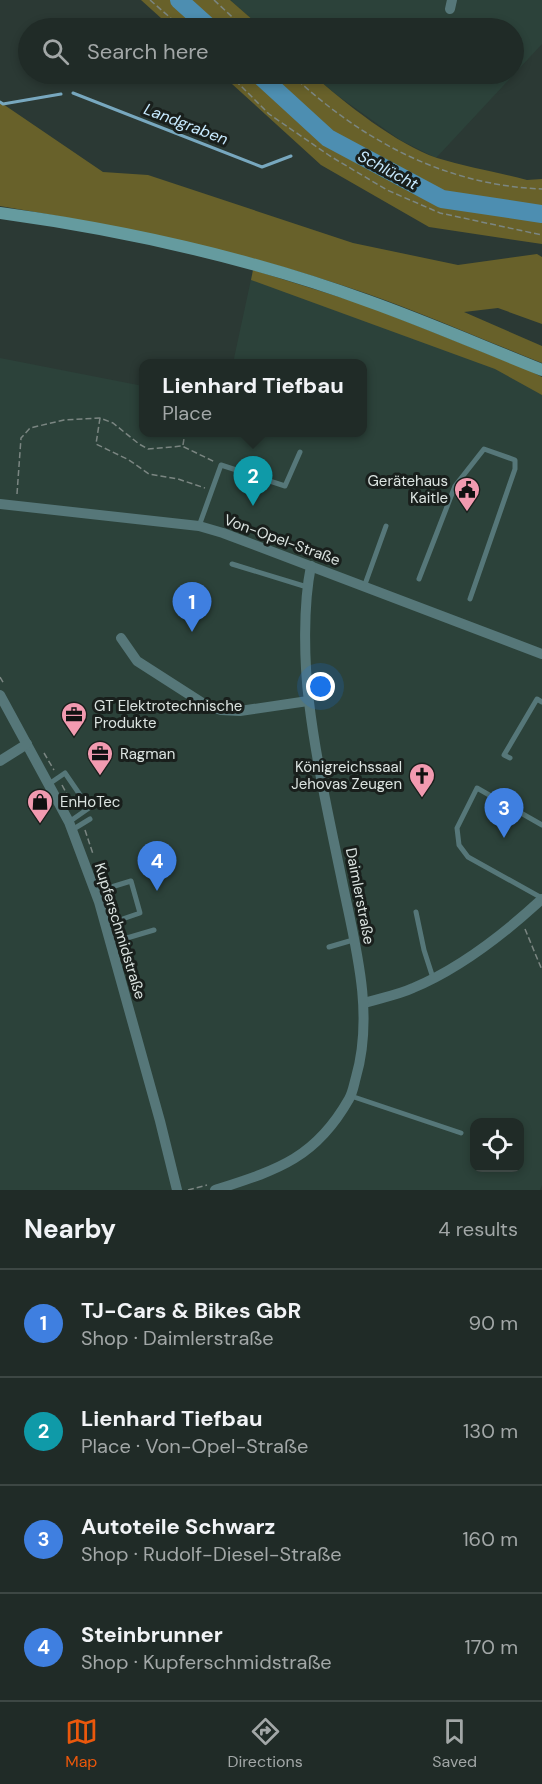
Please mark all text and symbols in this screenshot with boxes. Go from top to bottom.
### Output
search box [18,18,524,84]
icon: search [39,35,72,68]
text: Search here [87,37,208,66]
water label: Landgraben [141,98,231,150]
water label: Schlücht [354,145,422,195]
popup [139,359,367,437]
text: Lienhard Tiefbau [162,371,344,400]
text: Place [162,400,212,426]
pin: 2 [234,456,272,506]
place label: Gerätehaus Kaitle [368,471,448,508]
public building icon: Gerätehaus Kaitle [452,475,482,513]
street label: Von-Opel-Straße [221,510,343,570]
pin: 1 [172,582,212,632]
your location [306,672,335,701]
place label: GT Elektrotechnische Produkte [94,696,242,733]
office icon: GT Elektrotechnische Produkte [59,700,89,738]
office icon: Ragman [85,739,115,777]
place label: Ragman [120,744,175,764]
place label: Königreichssaal Jehovas Zeugen [291,757,402,794]
church icon: Königreichssaal Jehovas Zeugen [407,761,437,799]
shop icon: EnHoTec [25,787,55,825]
pin: 3 [484,788,524,838]
place label: EnHoTec [60,792,120,812]
pin: 4 [138,842,176,891]
street label: Daimlerstraße [341,846,379,946]
street label: Kupferschmidstraße [90,860,150,1002]
map controls [470,1118,524,1172]
button: locate [470,1118,524,1172]
text: Nearby [24,1212,116,1246]
text: 4 results [438,1216,518,1242]
text: TJ-Cars & Bikes GbR [81,1296,301,1325]
text: 1 [40,1310,47,1336]
text: 90 m [469,1310,518,1336]
text: Shop · Daimlerstraße [81,1325,274,1351]
text: Lienhard Tiefbau [81,1404,262,1433]
text: 2 [38,1418,49,1444]
text: 130 m [463,1418,518,1444]
text: Place · Von-Opel-Straße [81,1433,308,1459]
text: Autoteile Schwarz [81,1512,275,1541]
text: 3 [37,1526,50,1552]
text: 160 m [462,1526,518,1552]
text: Shop · Rudolf-Diesel-Straße [81,1541,342,1567]
text: Steinbrunner [81,1620,223,1649]
text: 4 [37,1634,50,1660]
text: 170 m [465,1634,518,1660]
text: Shop · Kupferschmidstraße [81,1649,332,1675]
tab: Map [65,1715,98,1772]
tab: Directions [227,1715,303,1772]
tab: Saved [432,1715,477,1772]

